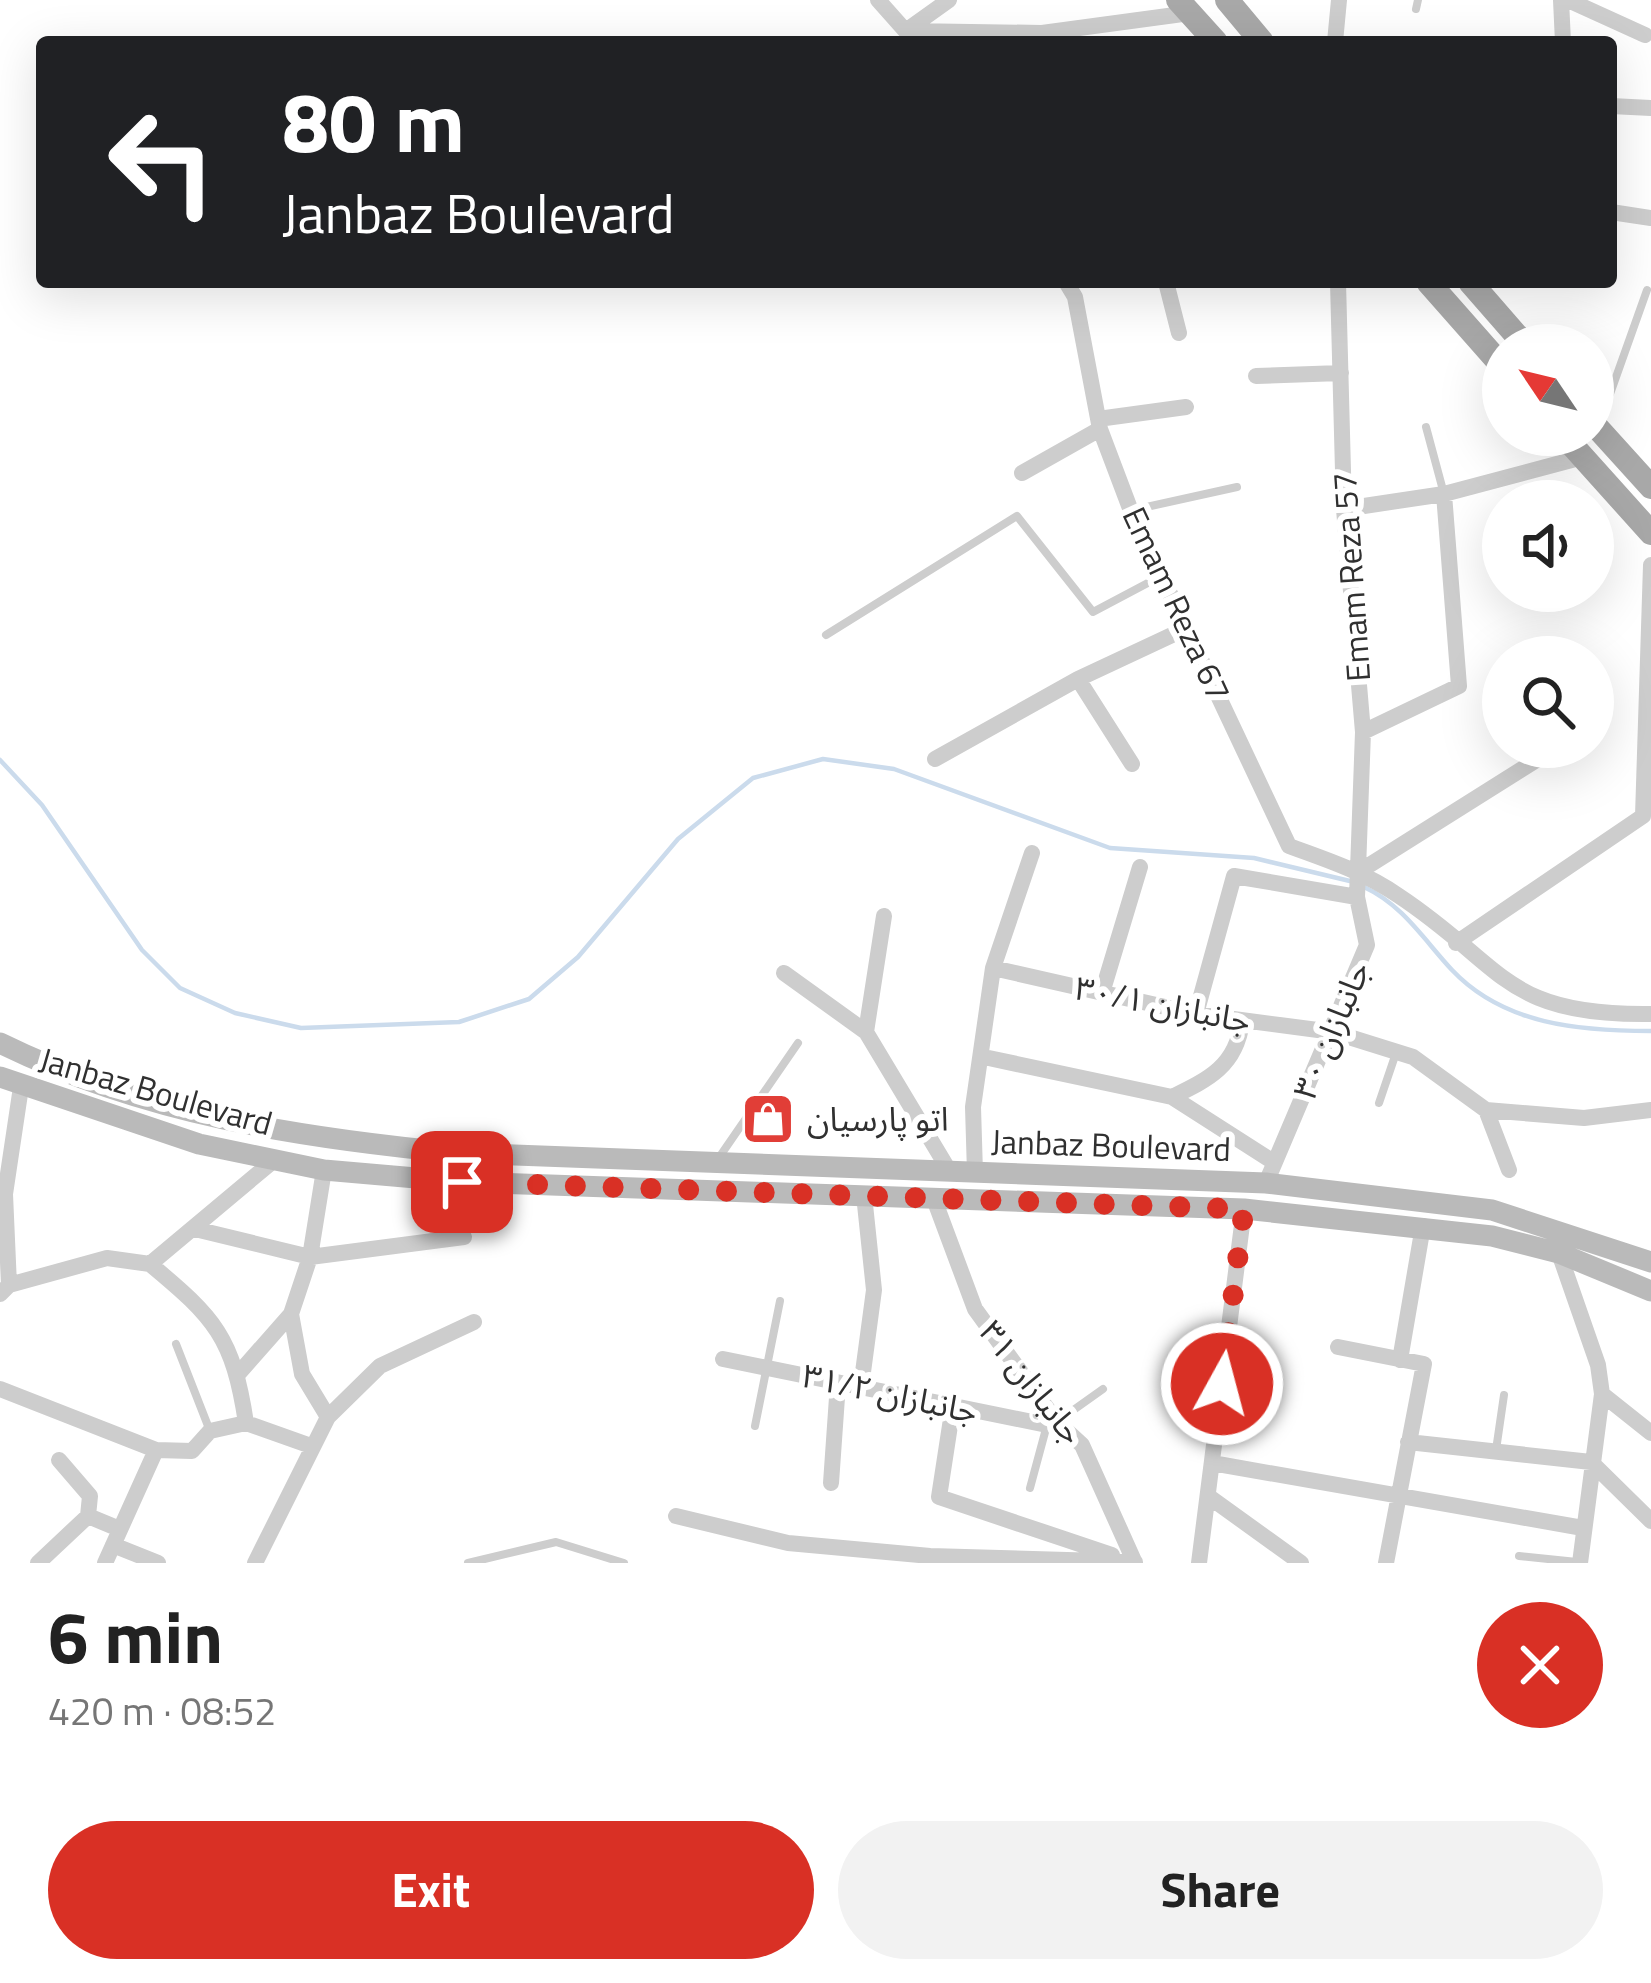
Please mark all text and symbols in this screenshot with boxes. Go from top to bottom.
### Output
text: 80 m [282,57,465,185]
icon: left [84,84,240,240]
text: Janbaz Boulevard [282,172,674,254]
north arrow [1482,324,1614,456]
map controls [1482,324,1614,768]
street label: Emam Reza 57 [1319,471,1383,683]
button: sound [1482,480,1614,612]
street label: Emam Reza 67 [1110,498,1244,710]
button: search [1482,636,1614,768]
street label: جانبازان ۳۰ [1280,953,1382,1107]
street label: جانبازان ۳۰/۱ [1071,962,1255,1046]
street label: Janbaz Boulevard [34,1034,278,1148]
shop icon: اتو پارسیان [740,1091,796,1147]
place label: اتو پارسیان [807,1094,949,1144]
street label: Janbaz Boulevard [990,1116,1232,1174]
pin [411,1131,513,1233]
icon: arrive [429,1149,495,1215]
street label: جانبازان ۳۱ [967,1309,1097,1455]
position arrow [1159,1321,1285,1447]
street label: جانبازان ۳۱/۲ [798,1350,982,1436]
text: 6 min [48,1581,223,1691]
button: close [1477,1602,1603,1728]
text: 420 m · 08:52 [48,1681,276,1740]
button: Exit [48,1821,814,1959]
button: Share [838,1821,1603,1959]

